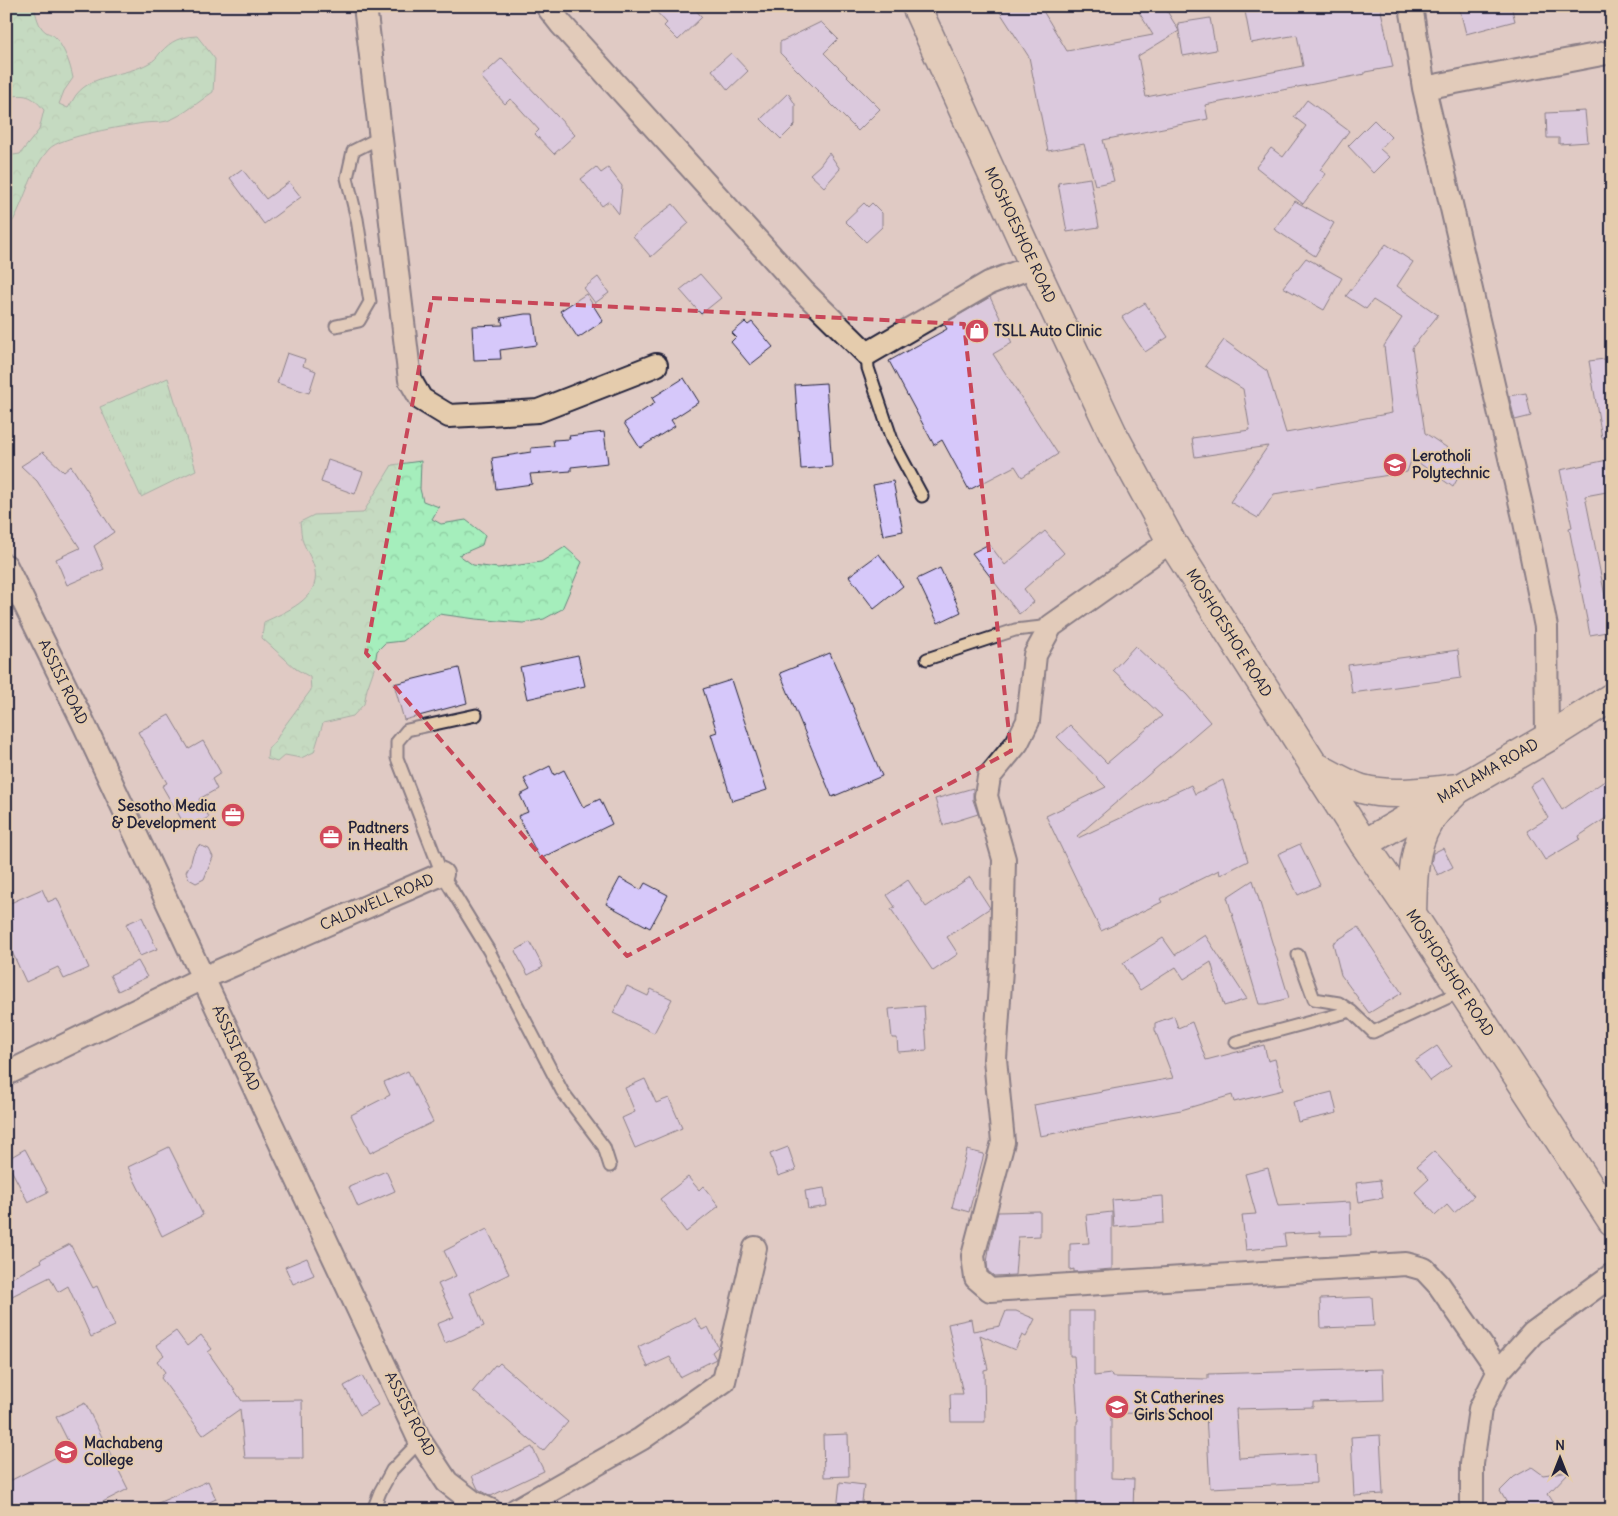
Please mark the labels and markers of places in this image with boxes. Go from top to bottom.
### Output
shop icon: TSLL Auto Clinic [964,318,990,344]
place label: TSLL Auto Clinic [994,321,1102,340]
place label: Lerotholi Polytechnic [1412,446,1490,483]
school or university icon: Lerotholi Polytechnic [1382,452,1408,478]
place label: Sesotho Media & Development [112,796,217,833]
office icon: Sesotho Media & Development [220,802,246,828]
place label: Padtners in Health [348,818,409,854]
office icon: Padtners in Health [318,824,344,850]
place label: St Catherines Girls School [1134,1388,1224,1424]
school or university icon: St Catherines Girls School [1104,1394,1130,1420]
place label: Machabeng College [84,1433,163,1470]
school or university icon: Machabeng College [53,1439,79,1465]

